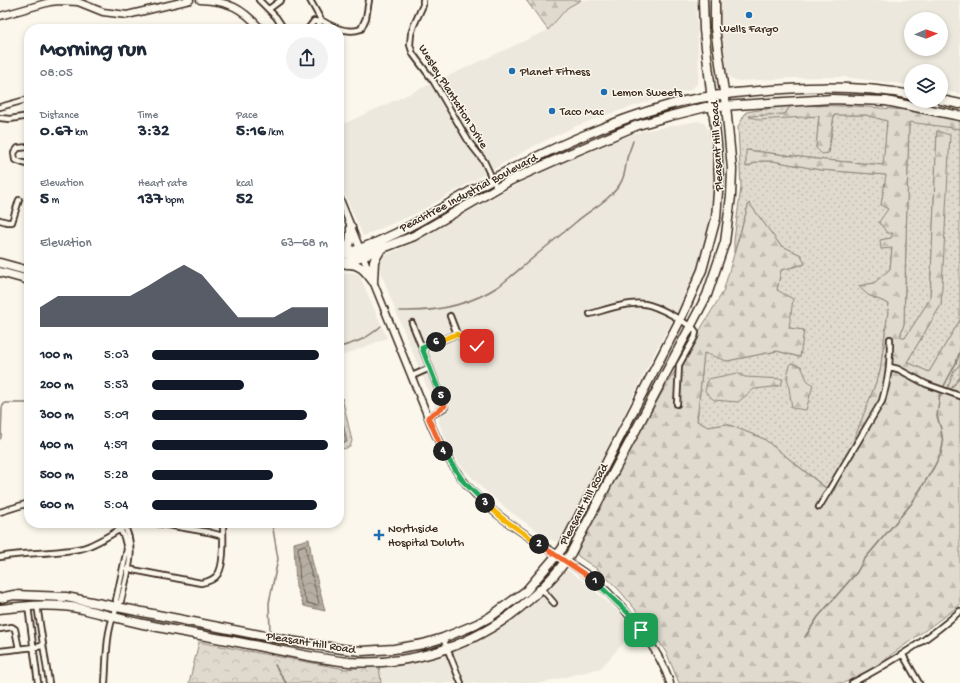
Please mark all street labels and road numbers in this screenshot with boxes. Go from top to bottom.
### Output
street label: Wesley Plantation Drive [415,42,490,152]
street label: Pleasant Hill Road [709,99,727,192]
street label: Peachtree Industrial Boulevard [397,151,541,237]
street label: Pleasant Hill Road [557,461,613,549]
street label: Pleasant Hill Road [264,630,357,658]

